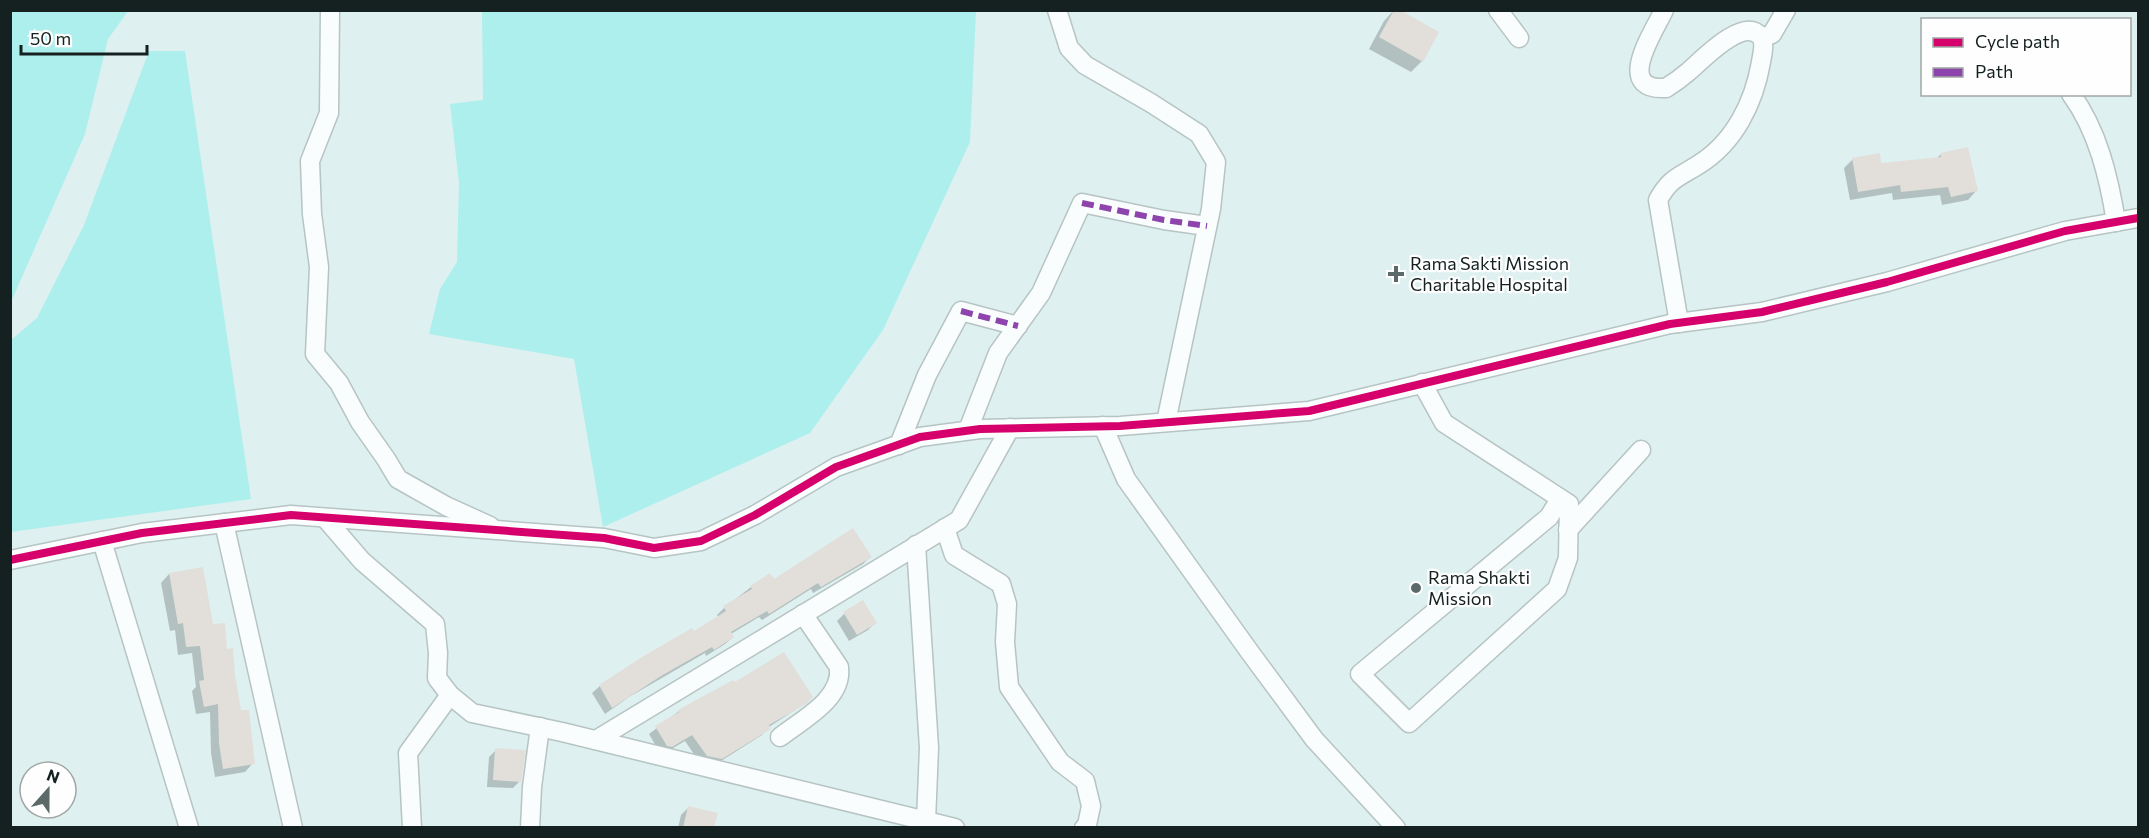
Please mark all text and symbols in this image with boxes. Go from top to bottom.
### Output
scale bar [21,18,147,56]
legend [1921,18,2131,96]
text: 50 m [30,27,71,49]
text: Cycle path [1975,30,2060,52]
text: Path [1975,60,2013,82]
place label: Rama Sakti Mission Charitable Hospital [1410,252,1569,295]
marker: Rama Sakti Mission Charitable Hospital [1387,265,1405,283]
place label: Rama Shakti Mission [1428,566,1530,609]
marker: Rama Shakti Mission [1409,581,1423,595]
north arrow [18,760,78,820]
text: N [45,765,63,787]

